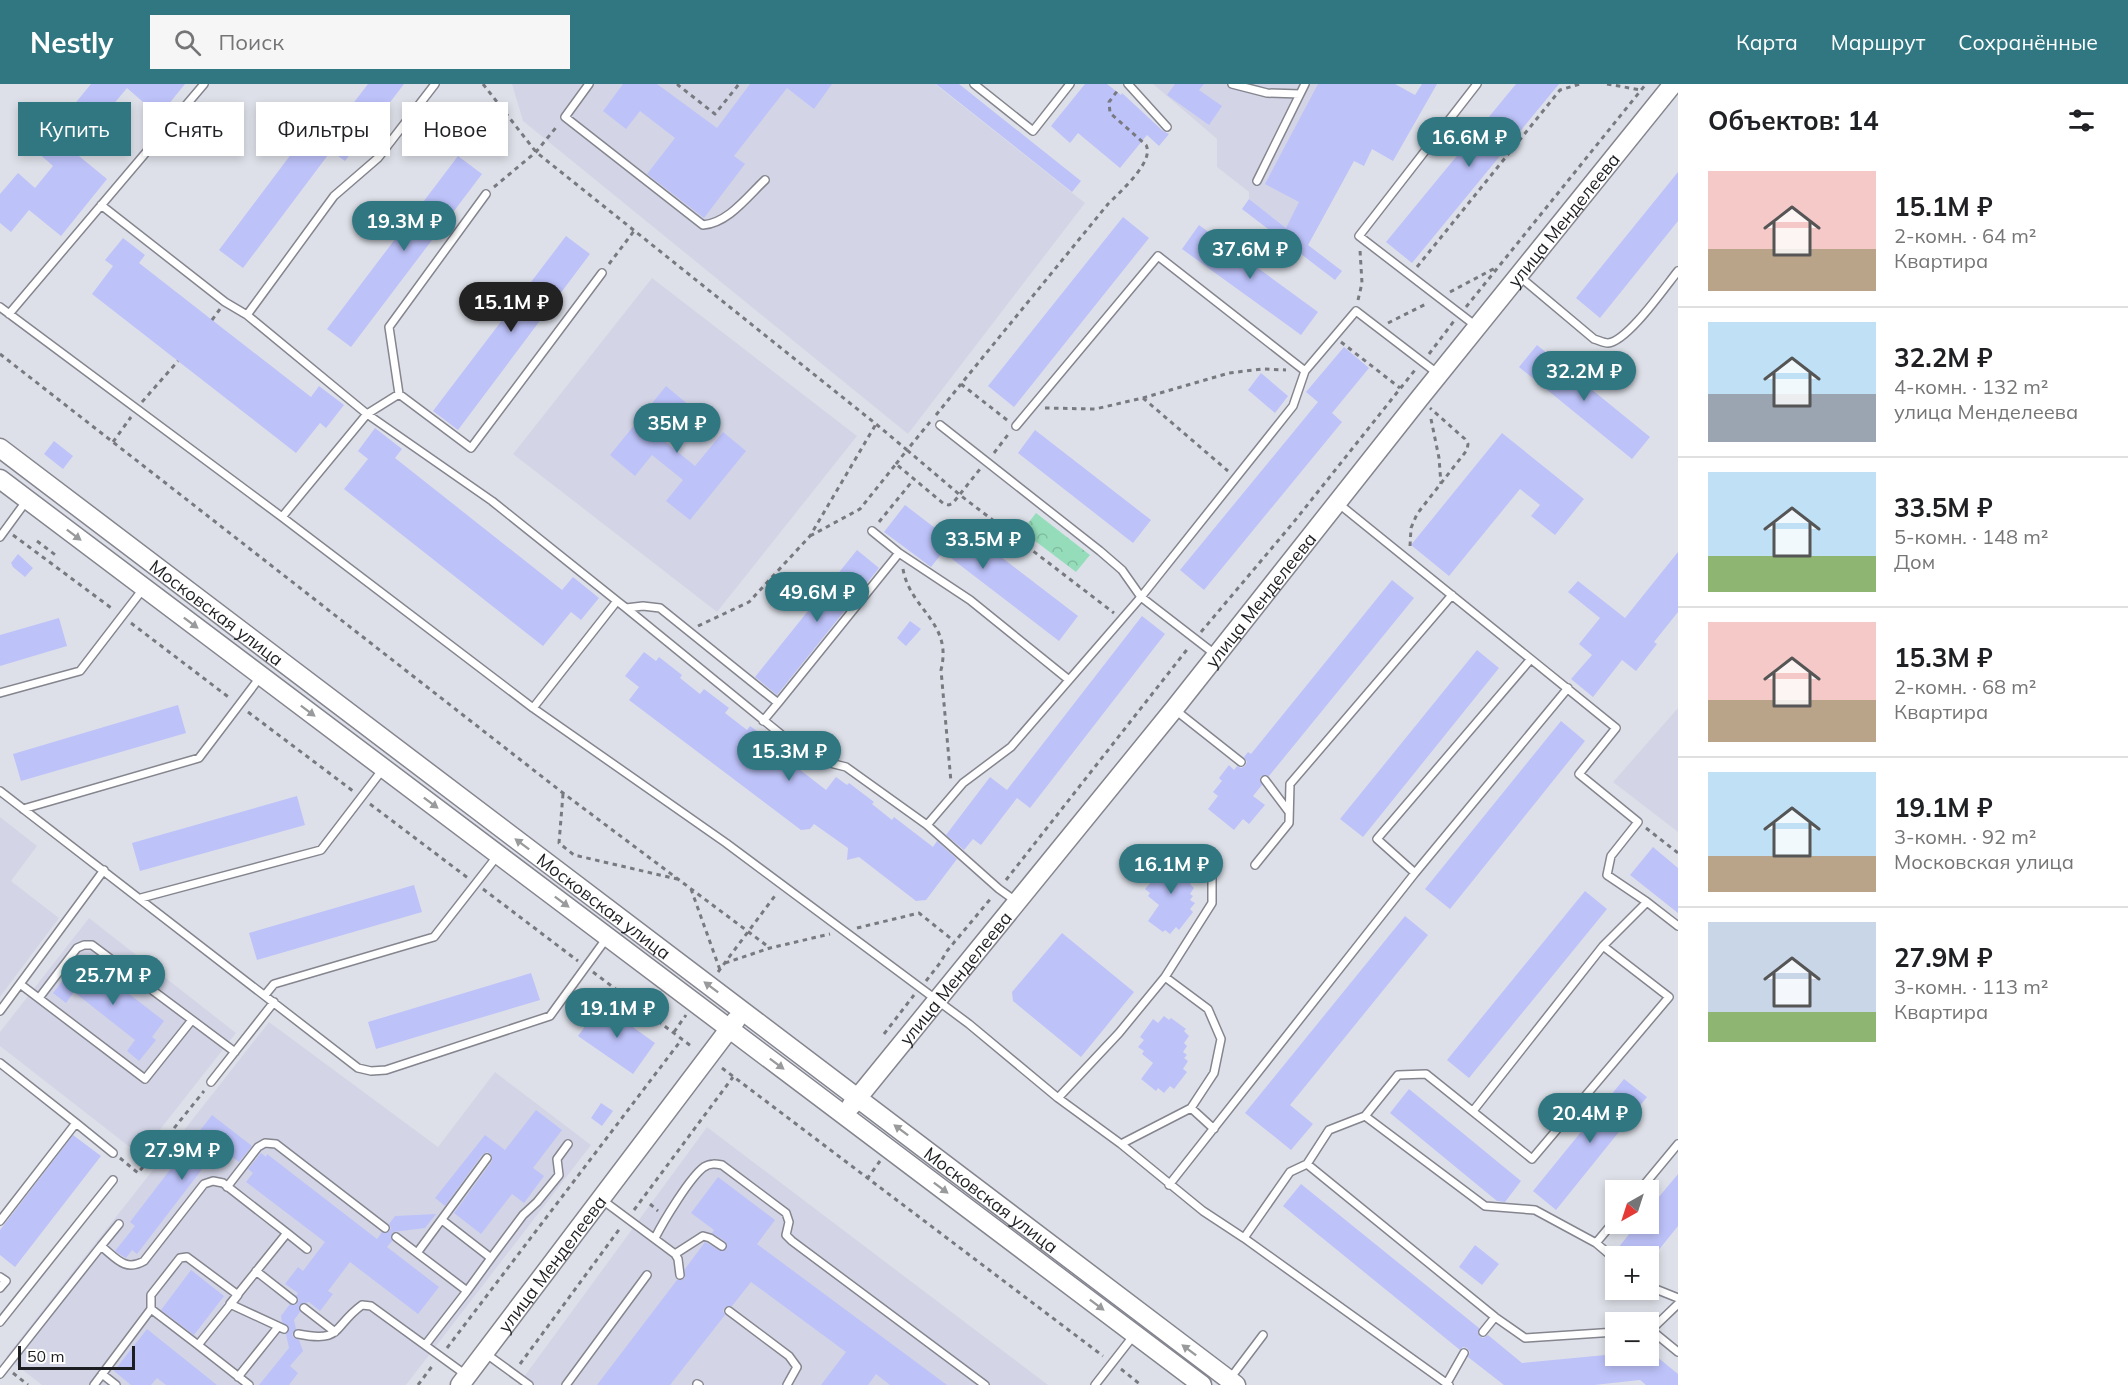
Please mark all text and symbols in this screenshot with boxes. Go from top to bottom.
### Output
search box [150,15,570,69]
text: Nestly [30,25,114,60]
icon: search [171,26,204,59]
text: Поиск [219,28,284,56]
text: Карта [1736,29,1798,55]
text: Маршрут [1831,29,1925,55]
text: Сохранённые [1958,29,2098,55]
chip: Купить [18,102,131,156]
chip: Снять [143,102,244,156]
chip: Фильтры [256,102,390,156]
chip: Новое [402,102,508,156]
text: Объектов: 14 [1708,104,1879,137]
icon: filters [2065,104,2098,137]
pin: 16.6M ₽ [1414,117,1524,168]
text: 16.6M ₽ [1431,124,1507,149]
street label: улица Менделеева [1502,148,1624,292]
text: 15.1M ₽ [1894,190,1993,223]
icon: home [1756,195,1828,267]
pin: 19.3M ₽ [349,201,459,252]
text: 19.3M ₽ [366,208,442,233]
text: 2-комн. · 64 m² [1894,223,2036,248]
pin: 37.6M ₽ [1195,229,1305,280]
text: 37.6M ₽ [1212,236,1288,261]
text: Квартира [1894,248,1988,273]
pin: 15.1M ₽ [456,282,566,333]
text: 15.1M ₽ [473,289,549,314]
text: 32.2M ₽ [1894,341,1993,374]
icon: home [1756,346,1828,418]
pin: 32.2M ₽ [1529,351,1639,402]
text: 32.2M ₽ [1546,358,1622,383]
text: 4-комн. · 132 m² [1894,374,2048,399]
text: улица Менделеева [1894,399,2078,424]
pin: 35M ₽ [635,403,719,454]
text: 35M ₽ [648,410,706,435]
text: 33.5M ₽ [1894,491,1993,524]
icon: home [1756,496,1828,568]
pin: 33.5M ₽ [928,519,1038,570]
text: 5-комн. · 148 m² [1894,524,2048,549]
text: 33.5M ₽ [945,526,1021,551]
street label: улица Менделеева [1200,528,1321,672]
one-way arrow [66,529,82,541]
text: Дом [1894,549,1935,574]
street label: Московская улица [145,554,288,670]
pin: 49.6M ₽ [762,572,872,623]
text: 49.6M ₽ [779,579,855,604]
one-way arrow [183,617,199,629]
text: 15.3M ₽ [1894,641,1993,674]
icon: home [1756,646,1828,718]
text: 2-комн. · 68 m² [1894,674,2036,699]
text: Квартира [1894,699,1988,724]
one-way arrow [300,705,316,717]
pin: 15.3M ₽ [734,731,844,782]
text: 15.3M ₽ [751,738,827,763]
text: 19.1M ₽ [1894,791,1993,824]
icon: home [1756,796,1828,868]
one-way arrow [423,797,438,809]
text: 3-комн. · 92 m² [1894,824,2036,849]
one-way arrow [515,838,531,850]
pin: 16.1M ₽ [1116,844,1226,895]
street label: Московская улица [533,848,676,964]
text: Московская улица [1894,849,2074,874]
text: 16.1M ₽ [1133,851,1209,876]
one-way arrow [553,896,569,908]
street label: улица Менделеева [894,906,1016,1050]
text: 27.9M ₽ [1894,941,1993,974]
icon: home [1756,946,1828,1018]
pin: 25.7M ₽ [58,955,168,1006]
text: 25.7M ₽ [75,962,151,987]
text: 3-комн. · 113 m² [1894,974,2048,999]
one-way arrow [704,981,720,993]
pin: 19.1M ₽ [562,988,672,1039]
text: 19.1M ₽ [579,995,655,1020]
text: Квартира [1894,999,1988,1024]
one-way arrow [769,1057,784,1069]
pin: 20.4M ₽ [1535,1093,1645,1144]
text: 20.4M ₽ [1552,1100,1628,1125]
one-way arrow [893,1124,908,1136]
pin: 27.9M ₽ [127,1130,237,1181]
text: 27.9M ₽ [144,1137,220,1162]
street label: Московская улица [920,1141,1063,1258]
north arrow [1605,1180,1659,1234]
map controls [1605,1180,1659,1366]
one-way arrow [933,1181,948,1193]
street label: улица Менделеева [492,1191,611,1337]
button: + [1605,1246,1659,1300]
one-way arrow [1088,1299,1104,1311]
button: − [1605,1312,1659,1366]
scale bar [18,1343,135,1370]
one-way arrow [1182,1344,1197,1356]
text: 50 m [27,1346,64,1366]

